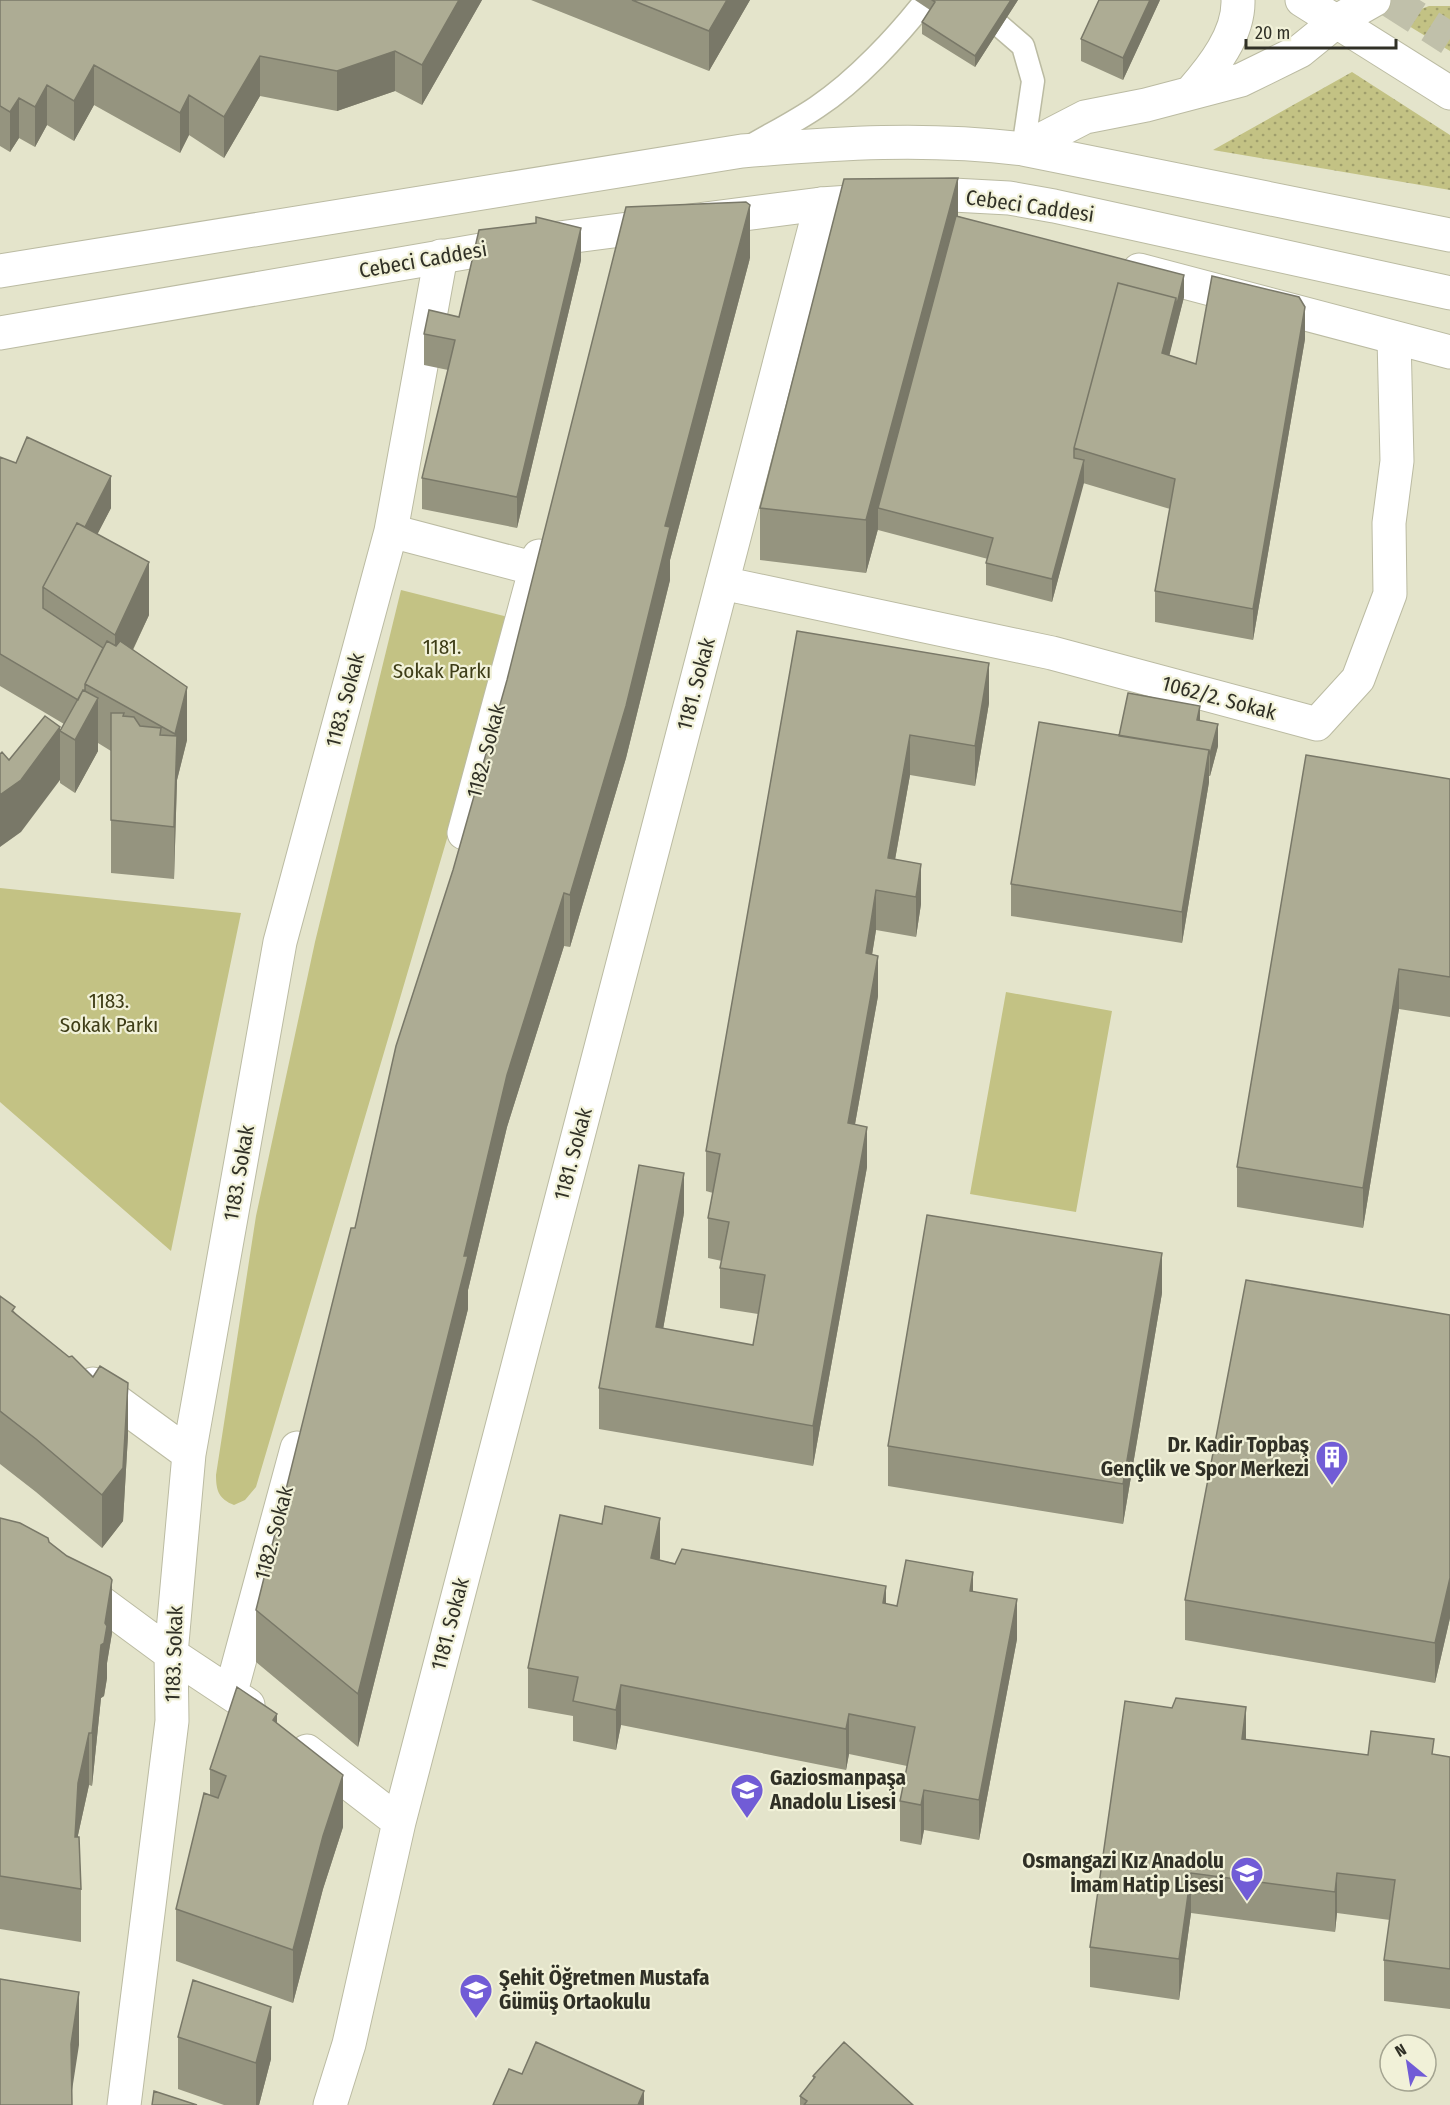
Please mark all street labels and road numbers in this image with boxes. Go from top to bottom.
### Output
street label: Cebeci Caddesi [964,184,1096,228]
street label: Cebeci Caddesi [357,236,489,284]
street label: 1181. Sokak [671,635,721,733]
street label: 1183. Sokak [320,650,370,750]
street label: 1062/2. Sokak [1159,670,1279,726]
street label: 1182. Sokak [461,701,511,801]
street label: 1181. Sokak [548,1105,598,1203]
street label: 1183. Sokak [218,1123,260,1223]
street label: 1182. Sokak [249,1483,299,1583]
street label: 1181. Sokak [425,1575,475,1673]
street label: 1183. Sokak [159,1605,189,1703]

